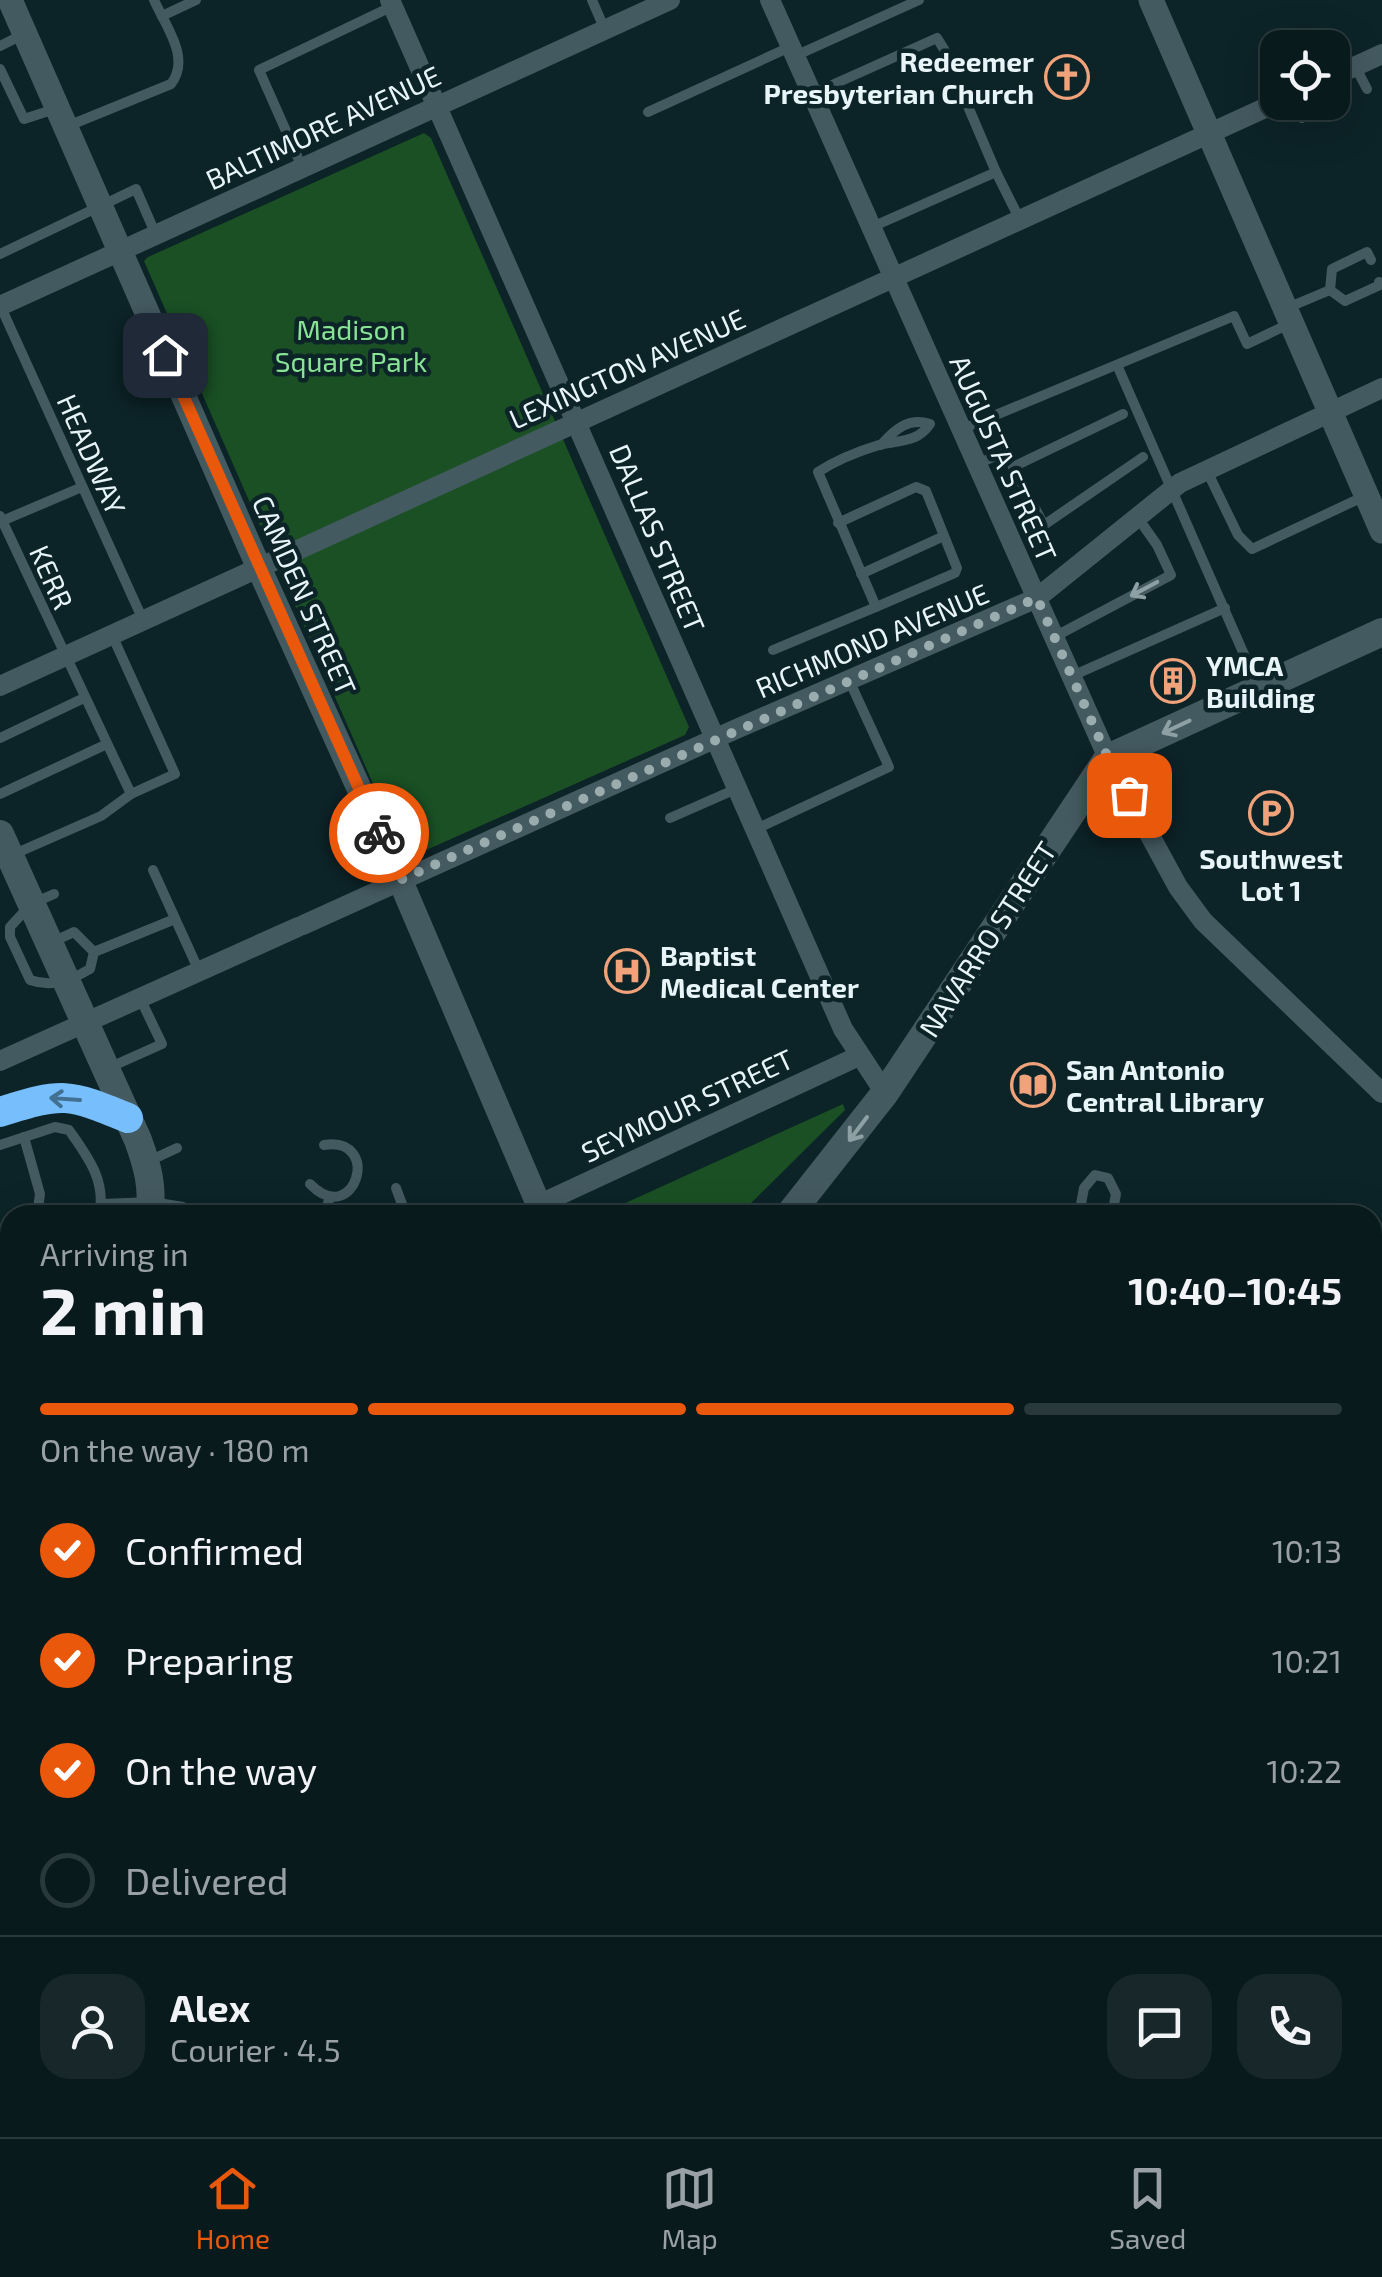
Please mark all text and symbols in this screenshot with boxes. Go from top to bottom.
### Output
map controls [1260,30,1350,120]
button: locate [1260,30,1350,120]
place label: Redeemer Presbyterian Church [764,44,1034,110]
church icon: Redeemer Presbyterian Church [1044,54,1090,100]
street label: BALTIMORE AVENUE [200,58,446,196]
street label: LEXINGTON AVENUE [504,301,750,435]
park label: Madison Square Park [275,312,427,378]
pin [123,313,208,398]
icon: home [138,328,193,383]
street label: AUGUSTA STREET [943,349,1065,567]
street label: HEADWAY [50,389,134,520]
street label: DALLAS STREET [603,439,713,637]
street label: CAMDEN STREET [246,490,364,700]
street label: KERR [23,540,81,614]
street label: RICHMOND AVENUE [750,576,994,704]
one-way arrow [1130,580,1159,600]
place label: YMCA Building [1206,648,1315,714]
building icon: YMCA Building [1150,658,1196,704]
one-way arrow [1161,719,1192,737]
pin [1087,753,1172,838]
icon: bag [1102,768,1157,823]
courier [329,783,429,883]
parking icon: Southwest Lot 1 [1248,790,1294,836]
icon: bike [352,806,407,861]
street label: NAVARRO STREET [911,835,1063,1043]
place label: Southwest Lot 1 [1199,841,1343,907]
place label: Baptist Medical Center [660,938,859,1004]
hospital icon: Baptist Medical Center [604,948,650,994]
street label: SEYMOUR STREET [576,1041,798,1169]
place label: San Antonio Central Library [1066,1052,1264,1118]
library icon: San Antonio Central Library [1010,1062,1056,1108]
one-way arrow [49,1089,82,1108]
one-way arrow [847,1115,869,1141]
text: Arriving in [40,1234,189,1272]
text: 10:40–10:45 [1128,1267,1342,1313]
text: 2 min [40,1270,206,1348]
text: On the way · 180 m [40,1430,310,1468]
icon: check [40,1523,95,1578]
text: Confirmed [125,1527,304,1573]
text: 10:13 [1272,1531,1342,1569]
icon: check [40,1633,95,1688]
text: Preparing [125,1637,293,1683]
text: 10:21 [1272,1641,1342,1679]
icon: check [40,1743,95,1798]
text: On the way [125,1747,317,1793]
text: 10:22 [1266,1751,1342,1789]
text: Delivered [125,1857,289,1903]
button: person [40,1974,145,2079]
button: chat [1107,1974,1212,2079]
button: phone [1237,1974,1342,2079]
text: Alex [170,1984,250,2030]
text: Courier · 4.5 [170,2030,341,2068]
tab: Home [196,2161,270,2255]
tab: Map [662,2161,718,2255]
tab: Saved [1109,2161,1186,2255]

